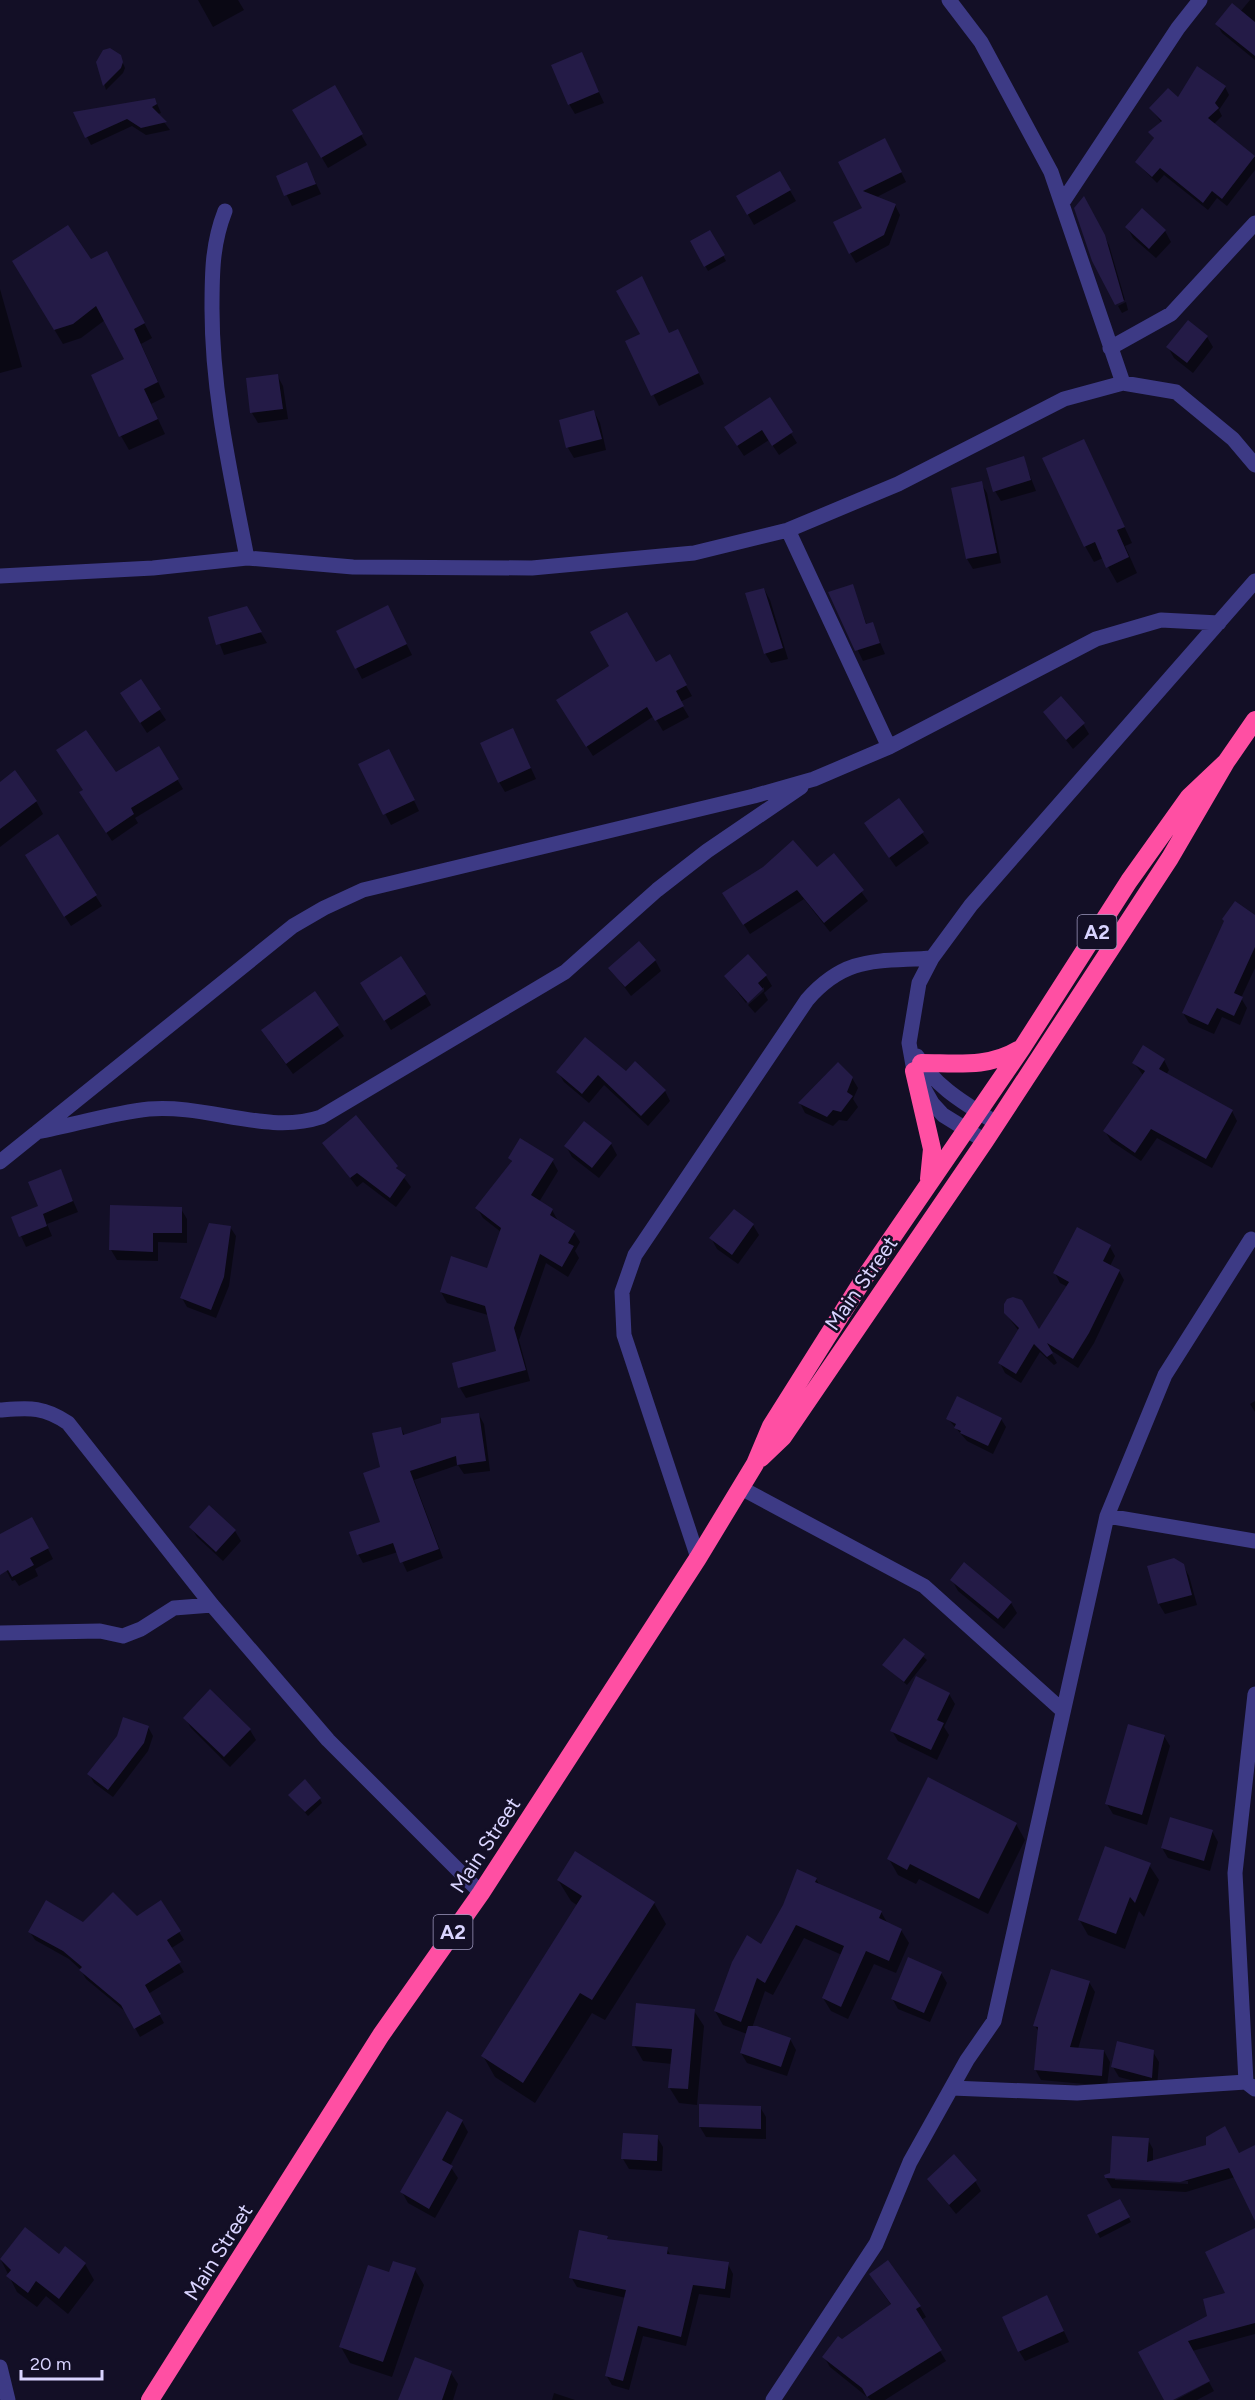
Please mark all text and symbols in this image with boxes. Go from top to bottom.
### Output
road number: A2 [1078,915,1116,949]
street label: Main Street [819,1231,903,1335]
street label: Main Street [445,1792,525,1898]
road number: A2 [434,1915,472,1949]
street label: Main Street [179,2199,258,2305]
scale bar [21,2343,102,2381]
text: 20 m [30,2353,71,2375]

